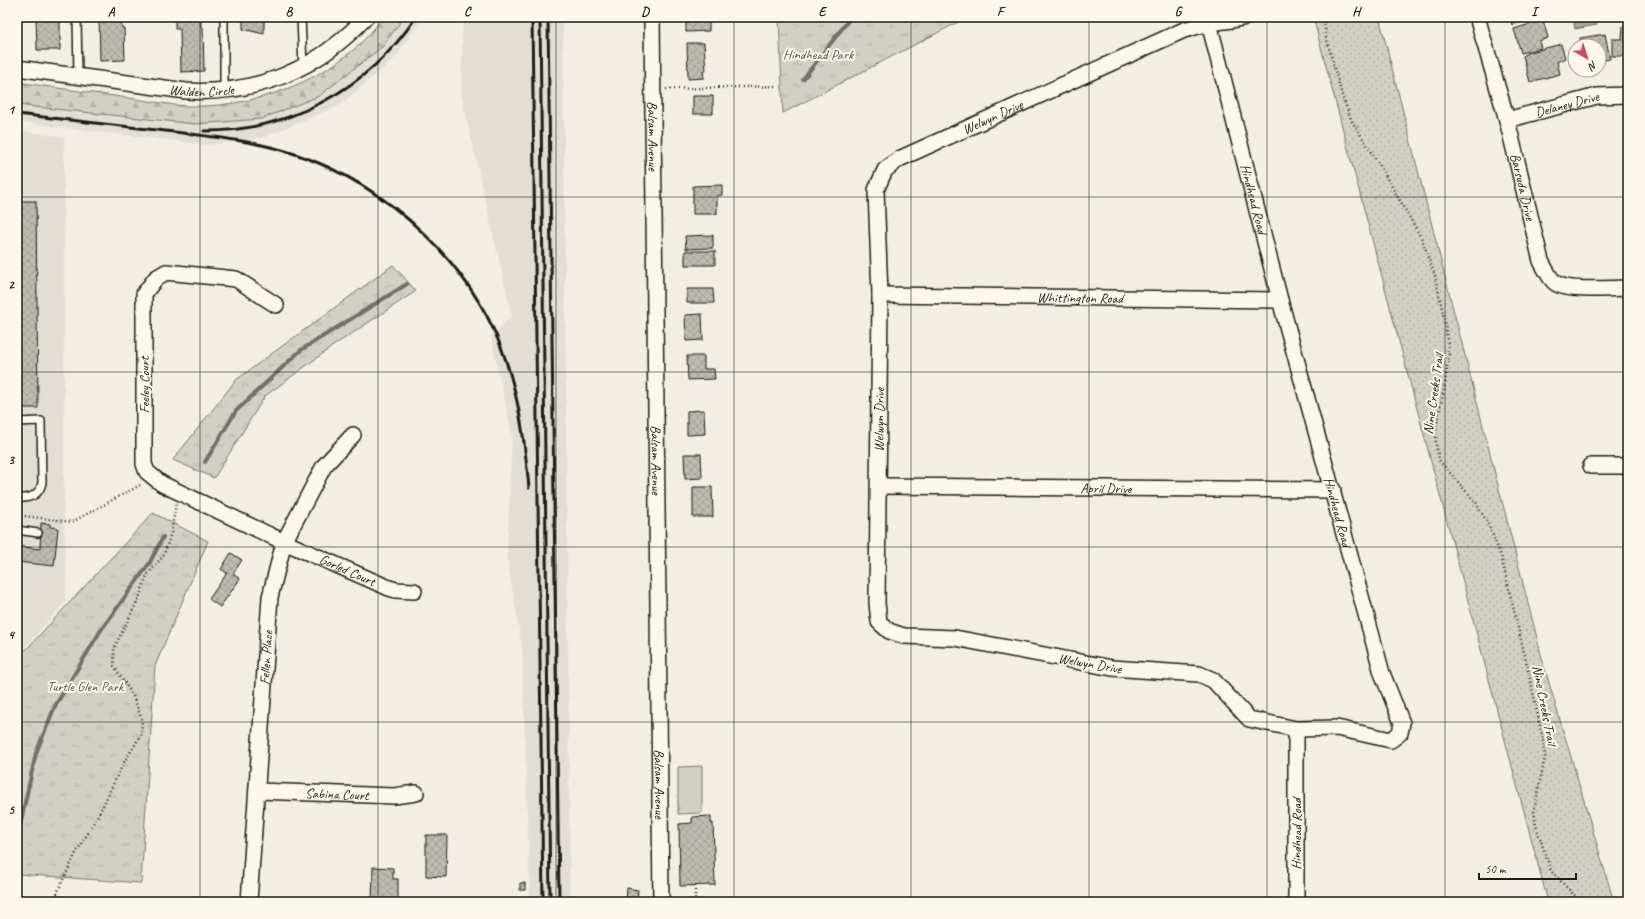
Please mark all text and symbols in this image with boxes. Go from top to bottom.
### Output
text: A [108,4,116,20]
text: B [286,4,294,20]
text: C [464,4,472,20]
text: D [641,4,650,20]
text: E [819,4,828,20]
text: F [997,4,1006,20]
text: G [1175,4,1183,20]
text: H [1352,4,1362,20]
text: I [1531,4,1540,20]
north arrow [1567,38,1607,78]
park label: Hindhead Park [783,46,854,63]
text: N [1585,58,1600,75]
street label: Walden Circle [168,81,236,100]
street label: Delaney Drive [1533,88,1602,121]
street label: Welwyn Drive [960,96,1027,138]
street label: Balsam Avenue [644,101,662,172]
text: 1 [8,102,16,118]
street label: Barsuda Drive [1506,152,1539,223]
street label: Hindhead Road [1237,162,1271,238]
text: 2 [8,277,15,293]
street label: Whittington Road [1037,289,1125,307]
street label: Nine Creeks Trail [1419,350,1448,435]
street label: Feeley Court [136,355,153,413]
street label: Welwyn Drive [870,386,888,452]
street label: Balsam Avenue [647,425,665,496]
text: 3 [8,452,15,468]
street label: Hindhead Road [1320,475,1356,551]
street label: April Drive [1080,480,1133,497]
street label: Gorled Court [317,551,379,591]
text: 4 [8,627,16,643]
street label: Fellen Place [256,629,277,685]
street label: Welwyn Drive [1057,650,1124,678]
street label: Nine Creeks Trail [1528,664,1561,749]
park label: Turtle Glen Park [47,678,125,695]
street label: Balsam Avenue [650,749,668,820]
street label: Sabina Court [305,785,370,804]
street label: Hindhead Road [1288,796,1305,870]
text: 5 [8,802,15,818]
scale bar [1479,855,1576,881]
text: 50 m [1485,861,1507,877]

